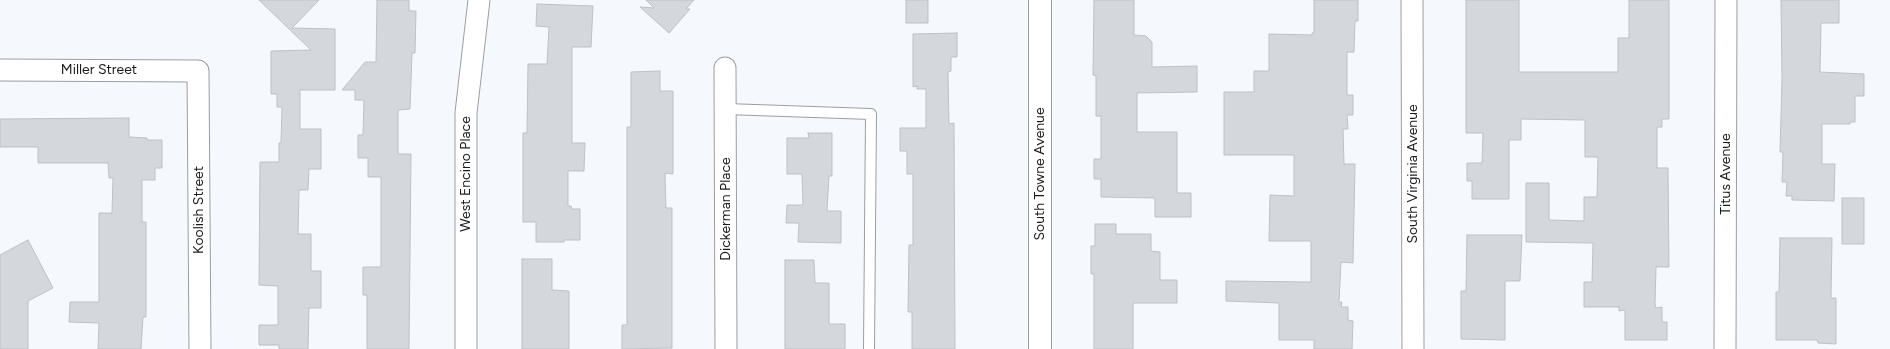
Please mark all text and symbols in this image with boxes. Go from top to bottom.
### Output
street label: Miller Street [61,62,137,78]
street label: South Virginia Avenue [1405,104,1421,244]
street label: South Towne Avenue [1032,107,1048,241]
street label: West Encino Place [458,116,474,232]
street label: Titus Avenue [1718,133,1734,215]
street label: Dickerman Place [718,157,734,261]
street label: Koolish Street [191,166,207,254]

